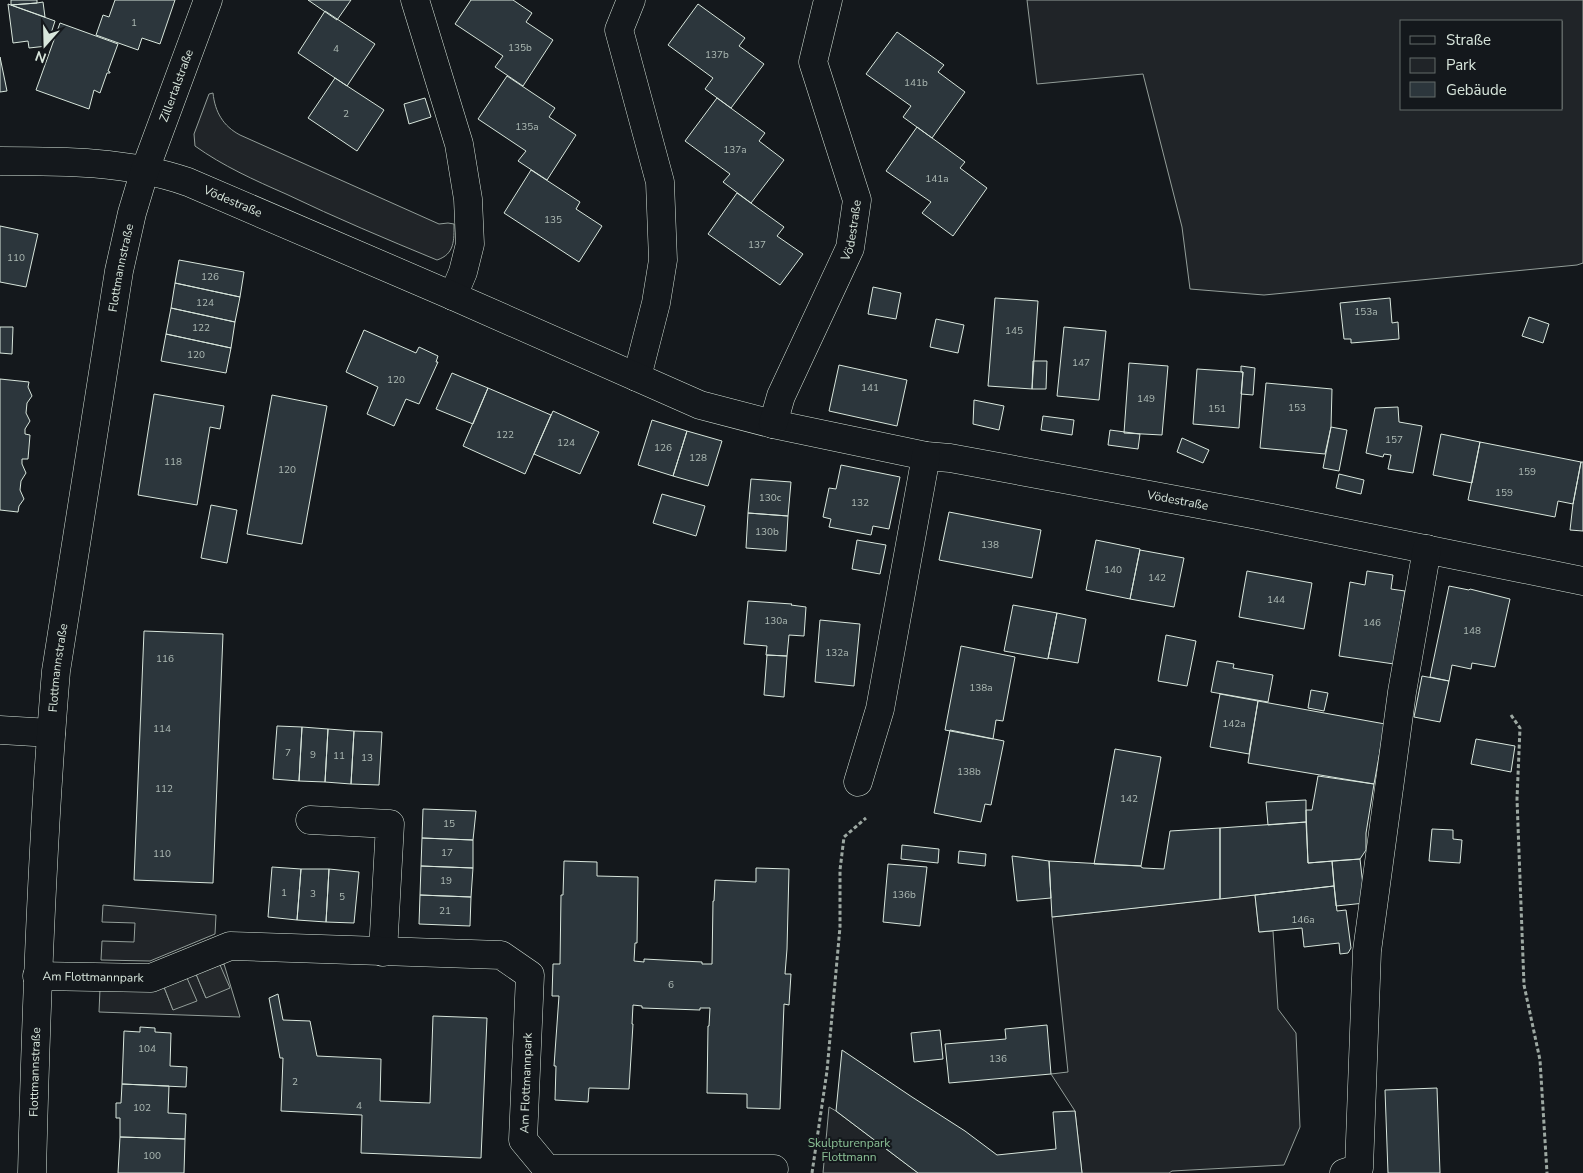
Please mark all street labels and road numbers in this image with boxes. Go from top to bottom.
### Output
street label: Zillertalstraße [156,47,197,124]
street label: Vödestraße [200,181,265,221]
street label: Vödestraße [837,199,865,264]
street label: Flottmannstraße [105,222,137,313]
street label: Vödestraße [1145,487,1210,514]
street label: Flottmannstraße [45,622,71,713]
street label: Am Flottmannpark [42,968,145,986]
street label: Flottmannstraße [25,1027,44,1117]
street label: Am Flottmannpark [516,1031,536,1134]

